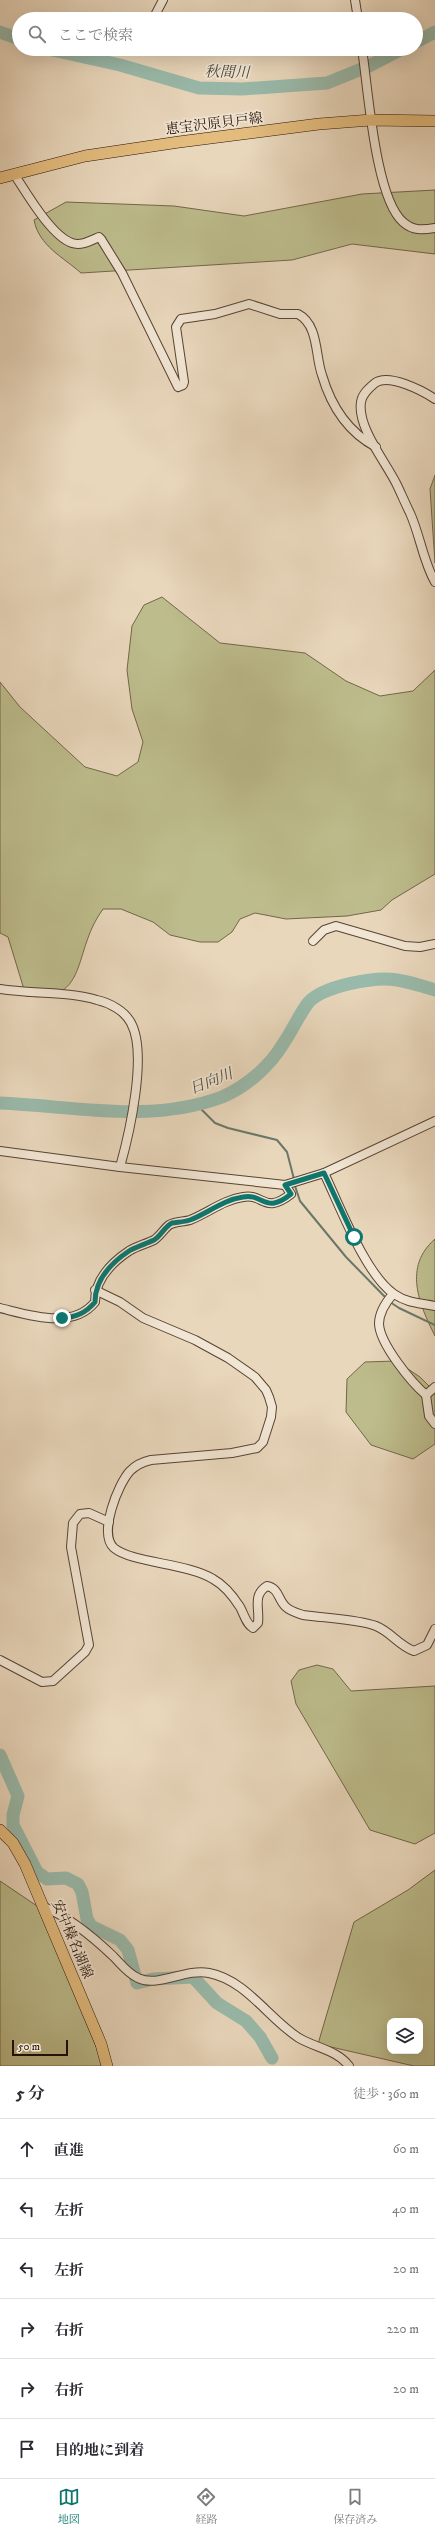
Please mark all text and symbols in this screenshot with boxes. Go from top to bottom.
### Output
search box [12,12,423,56]
icon: search [26,23,48,45]
text: ここで検索 [58,26,133,45]
water label: 秋間川 [204,63,252,82]
street label: 恵宝沢原貝戸線 [164,109,264,139]
water label: 日向川 [187,1063,237,1099]
route start [345,1228,363,1246]
route end [53,1309,71,1327]
street label: 安中榛名湖線 [47,1897,97,1982]
map controls [387,2018,423,2054]
button: layers [387,2018,423,2054]
scale bar [12,2038,68,2057]
text: 50 m [18,2040,40,2054]
text: 5 分 [16,2083,45,2105]
text: 徒歩 · 360 m [353,2086,419,2102]
icon: ahead [16,2138,38,2160]
text: 直進 [54,2141,84,2160]
text: 60 m [393,2141,419,2157]
icon: left [16,2198,38,2220]
text: 左折 [54,2201,84,2220]
text: 40 m [392,2201,419,2217]
icon: left [16,2258,38,2280]
text: 左折 [54,2261,84,2280]
text: 20 m [393,2261,419,2277]
icon: right [16,2318,38,2340]
text: 右折 [54,2321,84,2340]
text: 220 m [387,2321,419,2337]
icon: right [16,2378,38,2400]
text: 右折 [54,2381,84,2400]
text: 20 m [393,2381,419,2397]
icon: arrive [16,2438,38,2460]
text: 目的地に到着 [54,2441,144,2460]
tab: 地図 [58,2486,80,2527]
tab: 経路 [195,2486,217,2527]
tab: 保存済み [333,2486,377,2527]

